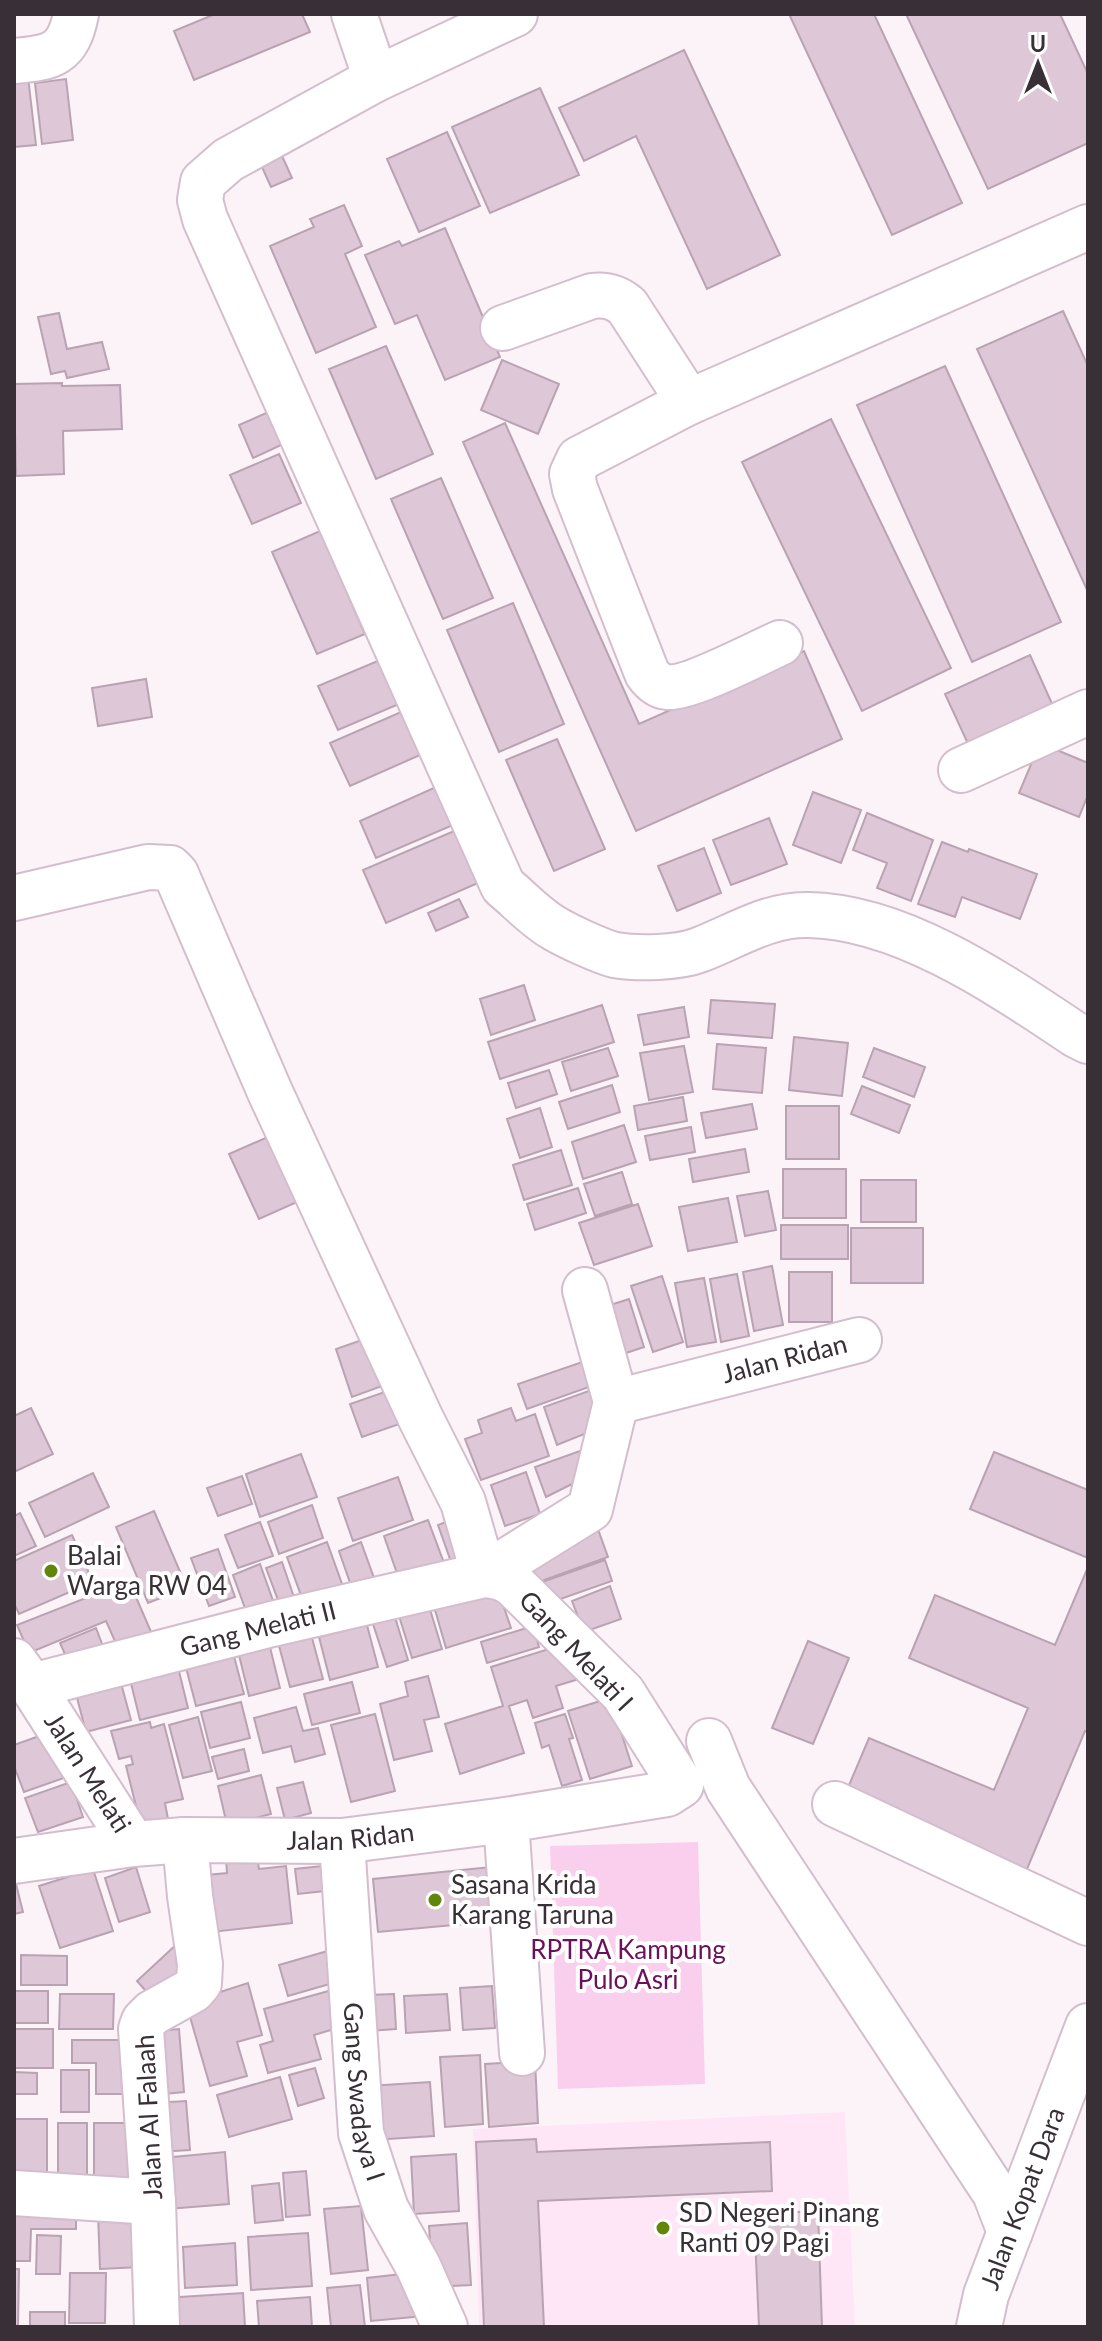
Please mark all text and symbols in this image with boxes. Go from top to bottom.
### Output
north arrow [998,24,1078,104]
text: U [1030,30,1046,57]
street label: Jalan Ridan [718,1327,850,1389]
place label: Balai Warga RW 04 [67,1539,227,1601]
marker: Balai Warga RW 04 [42,1562,60,1580]
street label: Gang Melati I [513,1584,641,1717]
street label: Gang Melati II [176,1593,339,1663]
street label: Jalan Melati [38,1706,139,1838]
street label: Jalan Ridan [287,1815,416,1856]
place label: Sasana Krida Karang Taruna [451,1868,614,1930]
marker: Sasana Krida Karang Taruna [426,1891,444,1909]
park label: RPTRA Kampung Pulo Asri [530,1933,726,1995]
street label: Gang Swadaya I [338,2001,393,2185]
street label: Jalan Al Falaah [128,2034,168,2200]
street label: Jalan Kopat Dara [973,2102,1071,2294]
place label: SD Negeri Pinang Ranti 09 Pagi [679,2196,879,2258]
marker: SD Negeri Pinang Ranti 09 Pagi [654,2219,672,2237]

